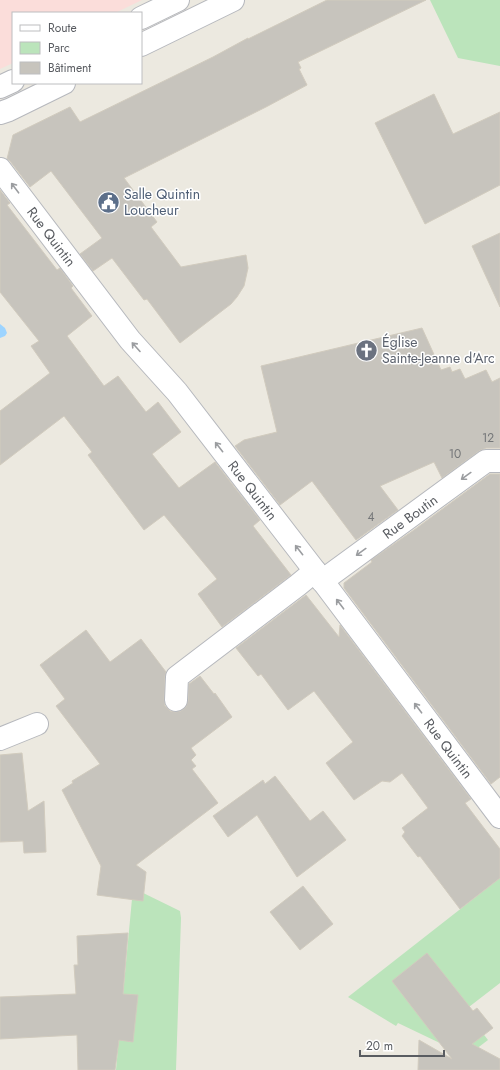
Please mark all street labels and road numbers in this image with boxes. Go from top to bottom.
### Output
street label: Rue Quintin [22,203,81,271]
street label: Rue Quintin [223,456,282,524]
street label: Rue Boutin [378,490,442,544]
street label: Rue Quintin [419,714,478,783]

